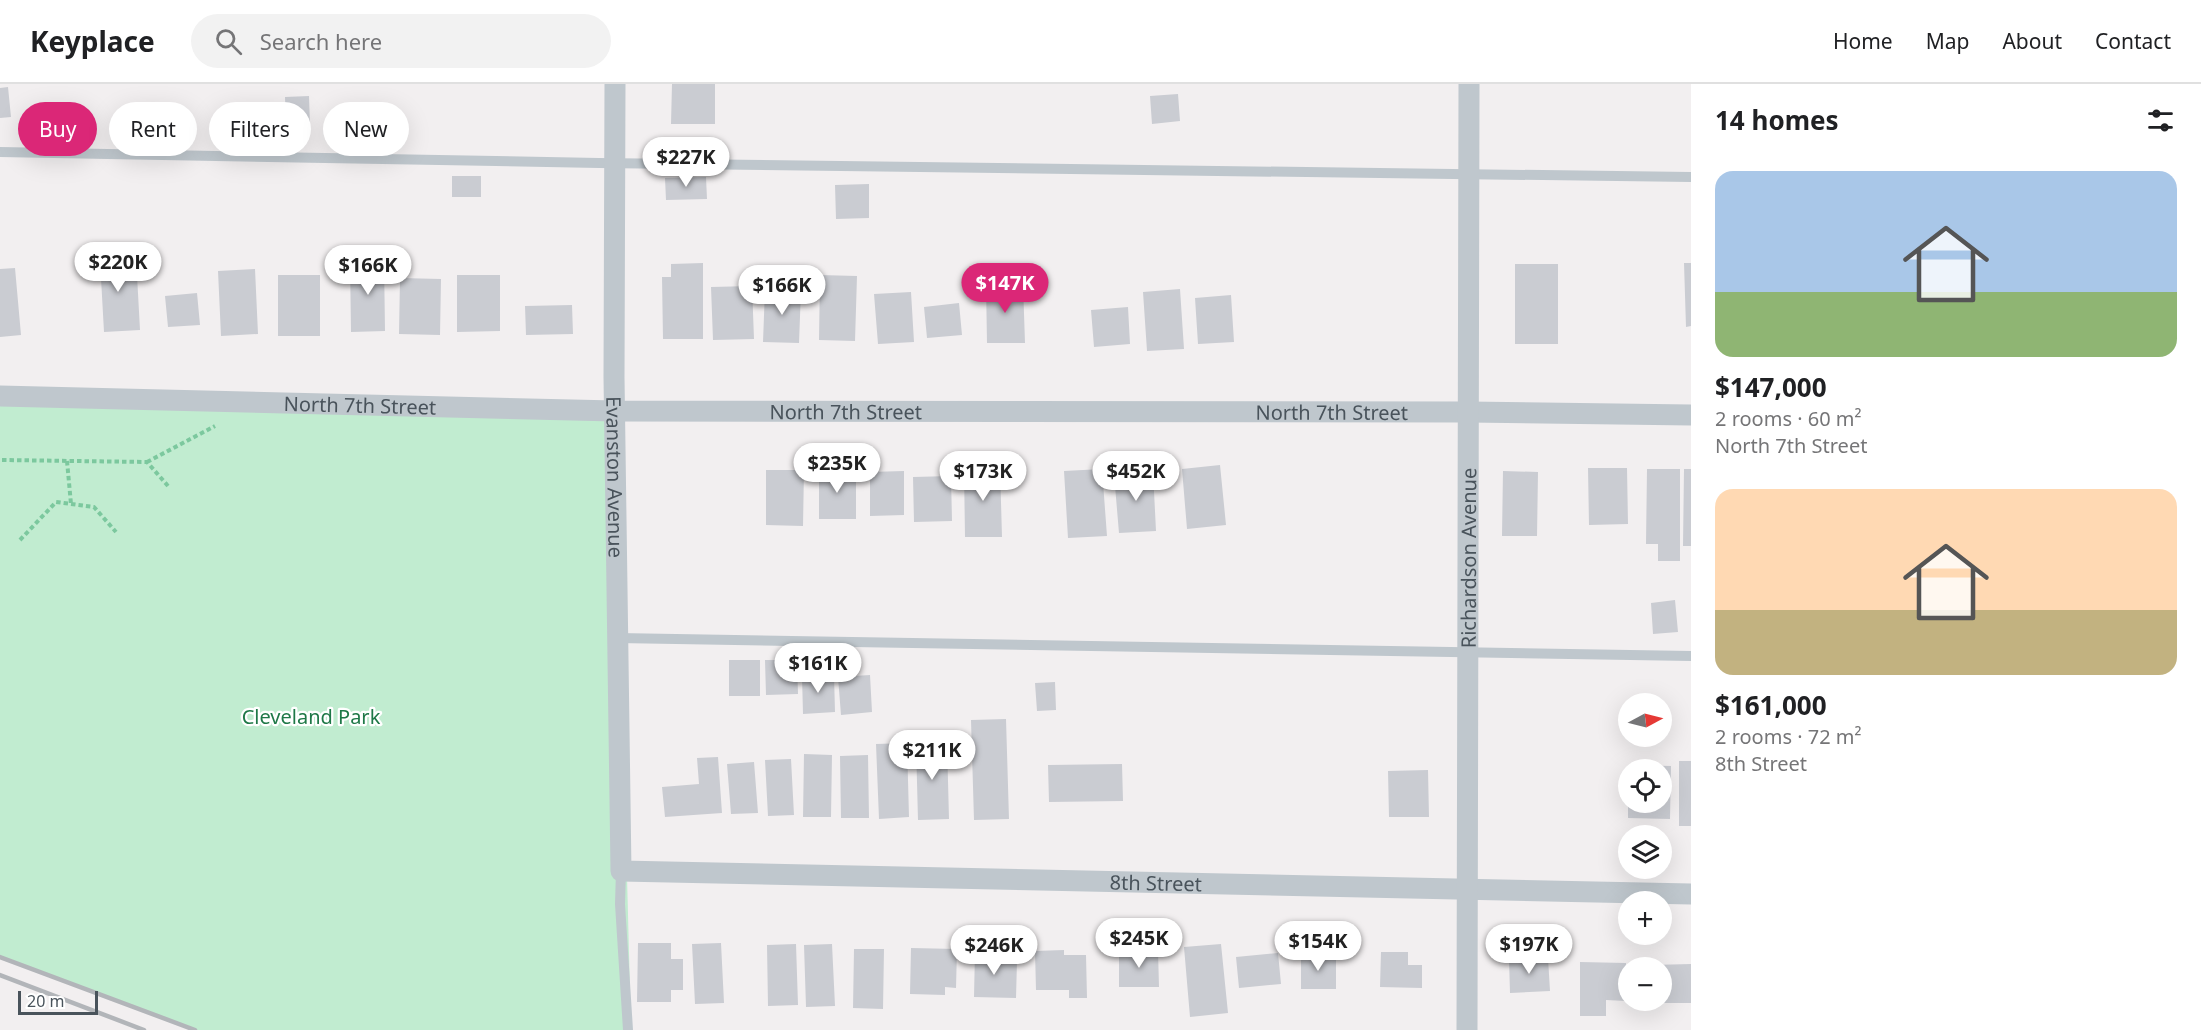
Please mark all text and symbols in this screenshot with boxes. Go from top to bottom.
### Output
search box [191,14,611,68]
text: Keyplace [30,22,155,60]
icon: search [212,25,245,58]
text: Search here [260,26,382,56]
text: Home [1833,27,1893,55]
text: Map [1926,27,1969,55]
text: About [2002,27,2062,55]
text: Contact [2095,27,2171,55]
chip: Buy [18,102,97,156]
chip: Rent [109,102,197,156]
chip: Filters [209,102,311,156]
chip: New [323,102,409,156]
text: 14 homes [1715,102,1839,138]
icon: filters [2144,104,2177,137]
pin: $227K [644,137,728,188]
text: $227K [656,143,716,170]
icon: home [1892,210,2000,318]
pin: $220K [76,242,160,293]
pin: $166K [326,245,410,296]
text: $220K [88,248,148,275]
text: $166K [338,251,398,278]
pin: $147K [963,263,1047,314]
pin: $166K [740,265,824,316]
text: $147K [975,269,1035,296]
text: $166K [752,271,812,298]
text: $147,000 [1715,369,1827,405]
street label: North 7th Street [283,389,436,420]
street label: Evanston Avenue [601,396,630,558]
street label: North 7th Street [770,398,922,425]
street label: North 7th Street [1256,398,1408,425]
text: 2 rooms · 60 m² [1715,405,1862,432]
text: North 7th Street [1715,432,1867,459]
pin: $235K [795,443,879,494]
text: $235K [807,449,867,476]
pin: $173K [941,451,1025,502]
pin: $452K [1094,451,1178,502]
text: $173K [953,457,1013,484]
text: $452K [1106,457,1166,484]
street label: Richardson Avenue [1454,468,1482,648]
icon: home [1892,528,2000,636]
pin: $161K [776,643,860,694]
text: $161K [788,649,848,676]
text: $161,000 [1715,687,1827,723]
north arrow [1618,693,1672,747]
map controls [1618,693,1672,1011]
park label: Cleveland Park [242,703,381,730]
text: 2 rooms · 72 m² [1715,723,1862,750]
pin: $211K [890,730,974,781]
text: $211K [902,736,962,763]
text: 8th Street [1715,750,1807,777]
button: locate [1618,759,1672,813]
button: layers [1618,825,1672,879]
street label: 8th Street [1109,868,1202,897]
button: + [1618,891,1672,945]
pin: $245K [1097,918,1181,969]
pin: $154K [1276,921,1360,972]
text: $245K [1109,924,1169,951]
pin: $197K [1487,924,1571,975]
pin: $246K [952,925,1036,976]
text: $154K [1288,927,1348,954]
text: $197K [1499,930,1559,957]
text: $246K [964,931,1024,958]
button: − [1618,957,1672,1011]
scale bar [18,988,98,1016]
text: 20 m [27,990,64,1012]

